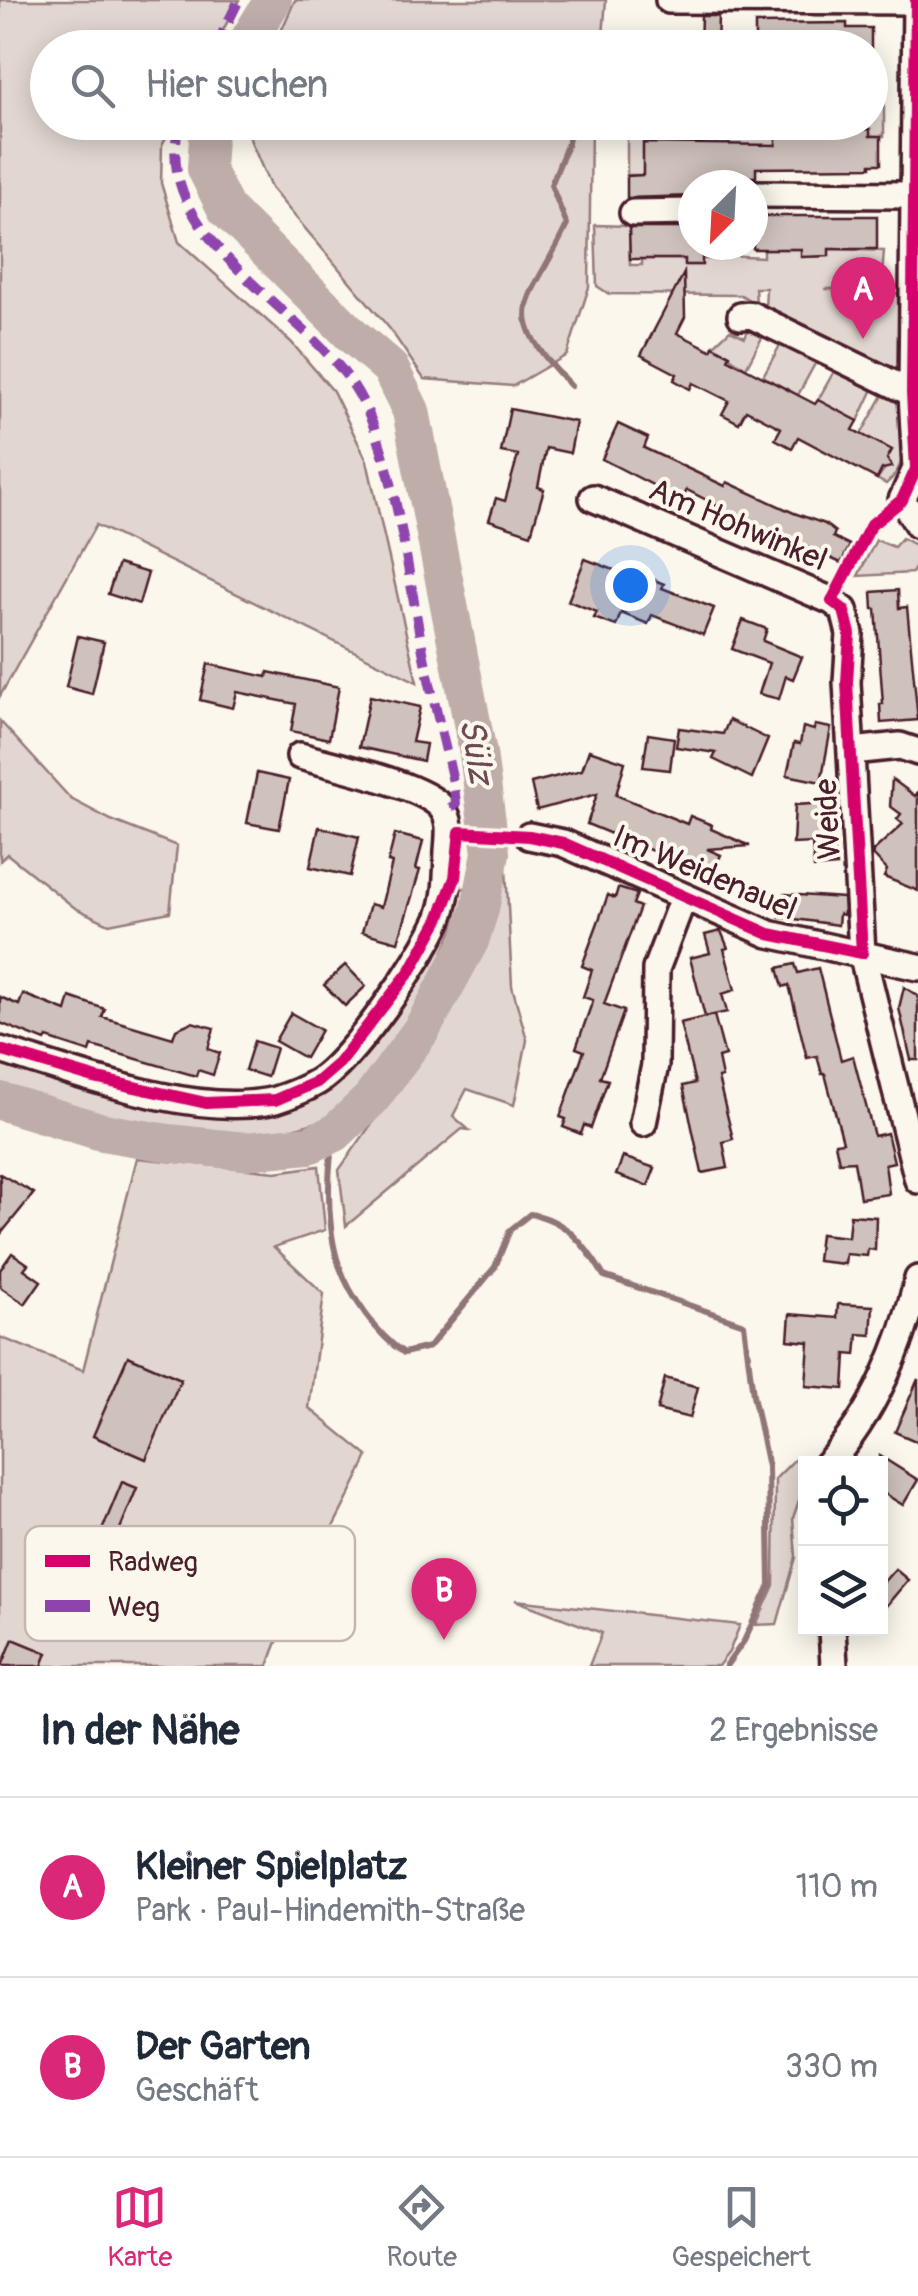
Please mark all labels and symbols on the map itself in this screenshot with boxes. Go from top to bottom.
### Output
north arrow [678,170,768,260]
pin: A [830,256,896,339]
street label: Am Hohwinkel [643,470,833,580]
your location [605,560,656,611]
water label: Sülz [449,715,503,790]
street label: Weide [806,777,850,860]
street label: Im Weidenauel [607,816,803,930]
legend [25,1526,355,1641]
text: Radweg [108,1545,198,1580]
pin: B [412,1558,476,1640]
text: Weg [108,1590,160,1625]

